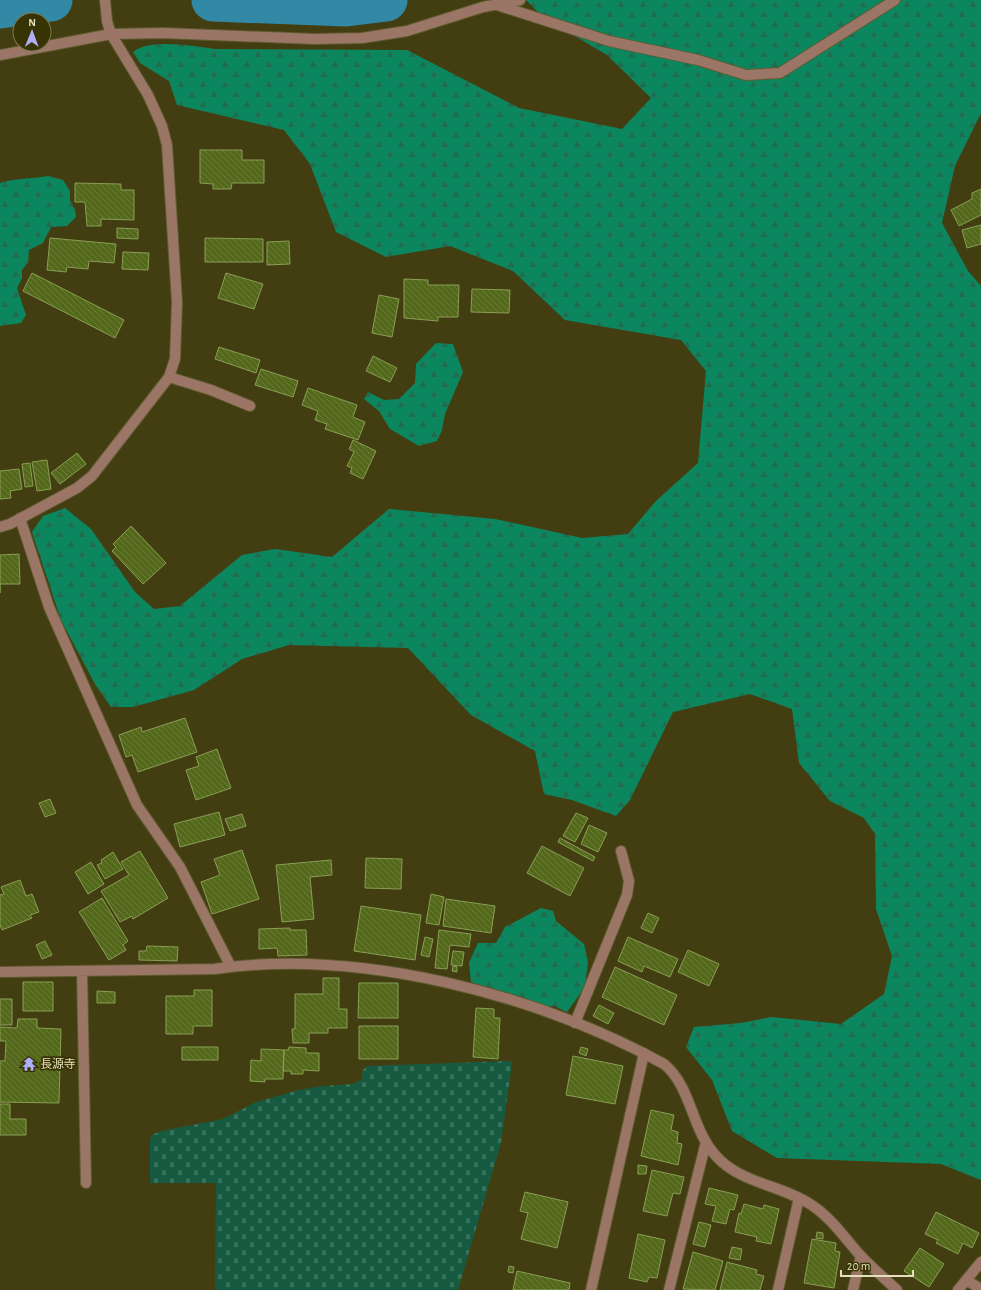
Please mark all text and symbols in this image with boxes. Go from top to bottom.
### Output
north arrow [12,12,52,52]
text: N [28,17,36,28]
temple icon: 長源寺 [21,1056,37,1072]
place label: 長源寺 [40,1057,76,1070]
scale bar [841,1252,913,1278]
text: 20 m [847,1260,870,1272]

